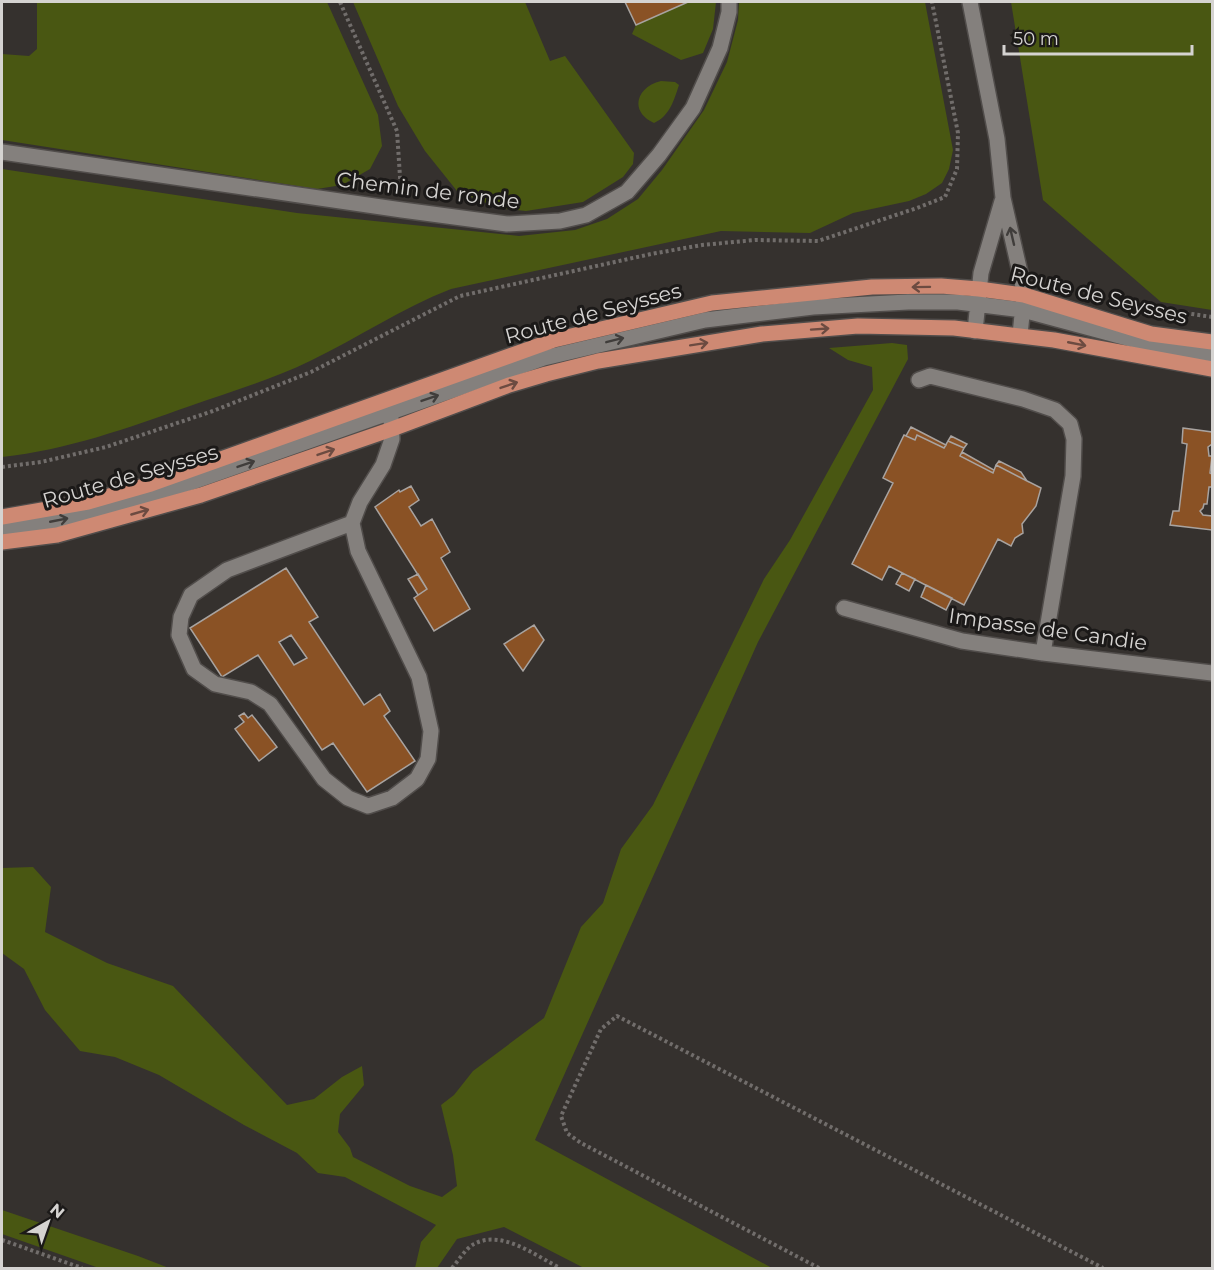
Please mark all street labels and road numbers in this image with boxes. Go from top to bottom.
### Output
street label: Chemin de ronde [335,166,521,214]
street label: Route de Seysses [1008,261,1190,329]
street label: Route de Seysses [502,277,684,349]
street label: Route de Seysses [39,439,221,513]
street label: Impasse de Candie [947,603,1149,655]

